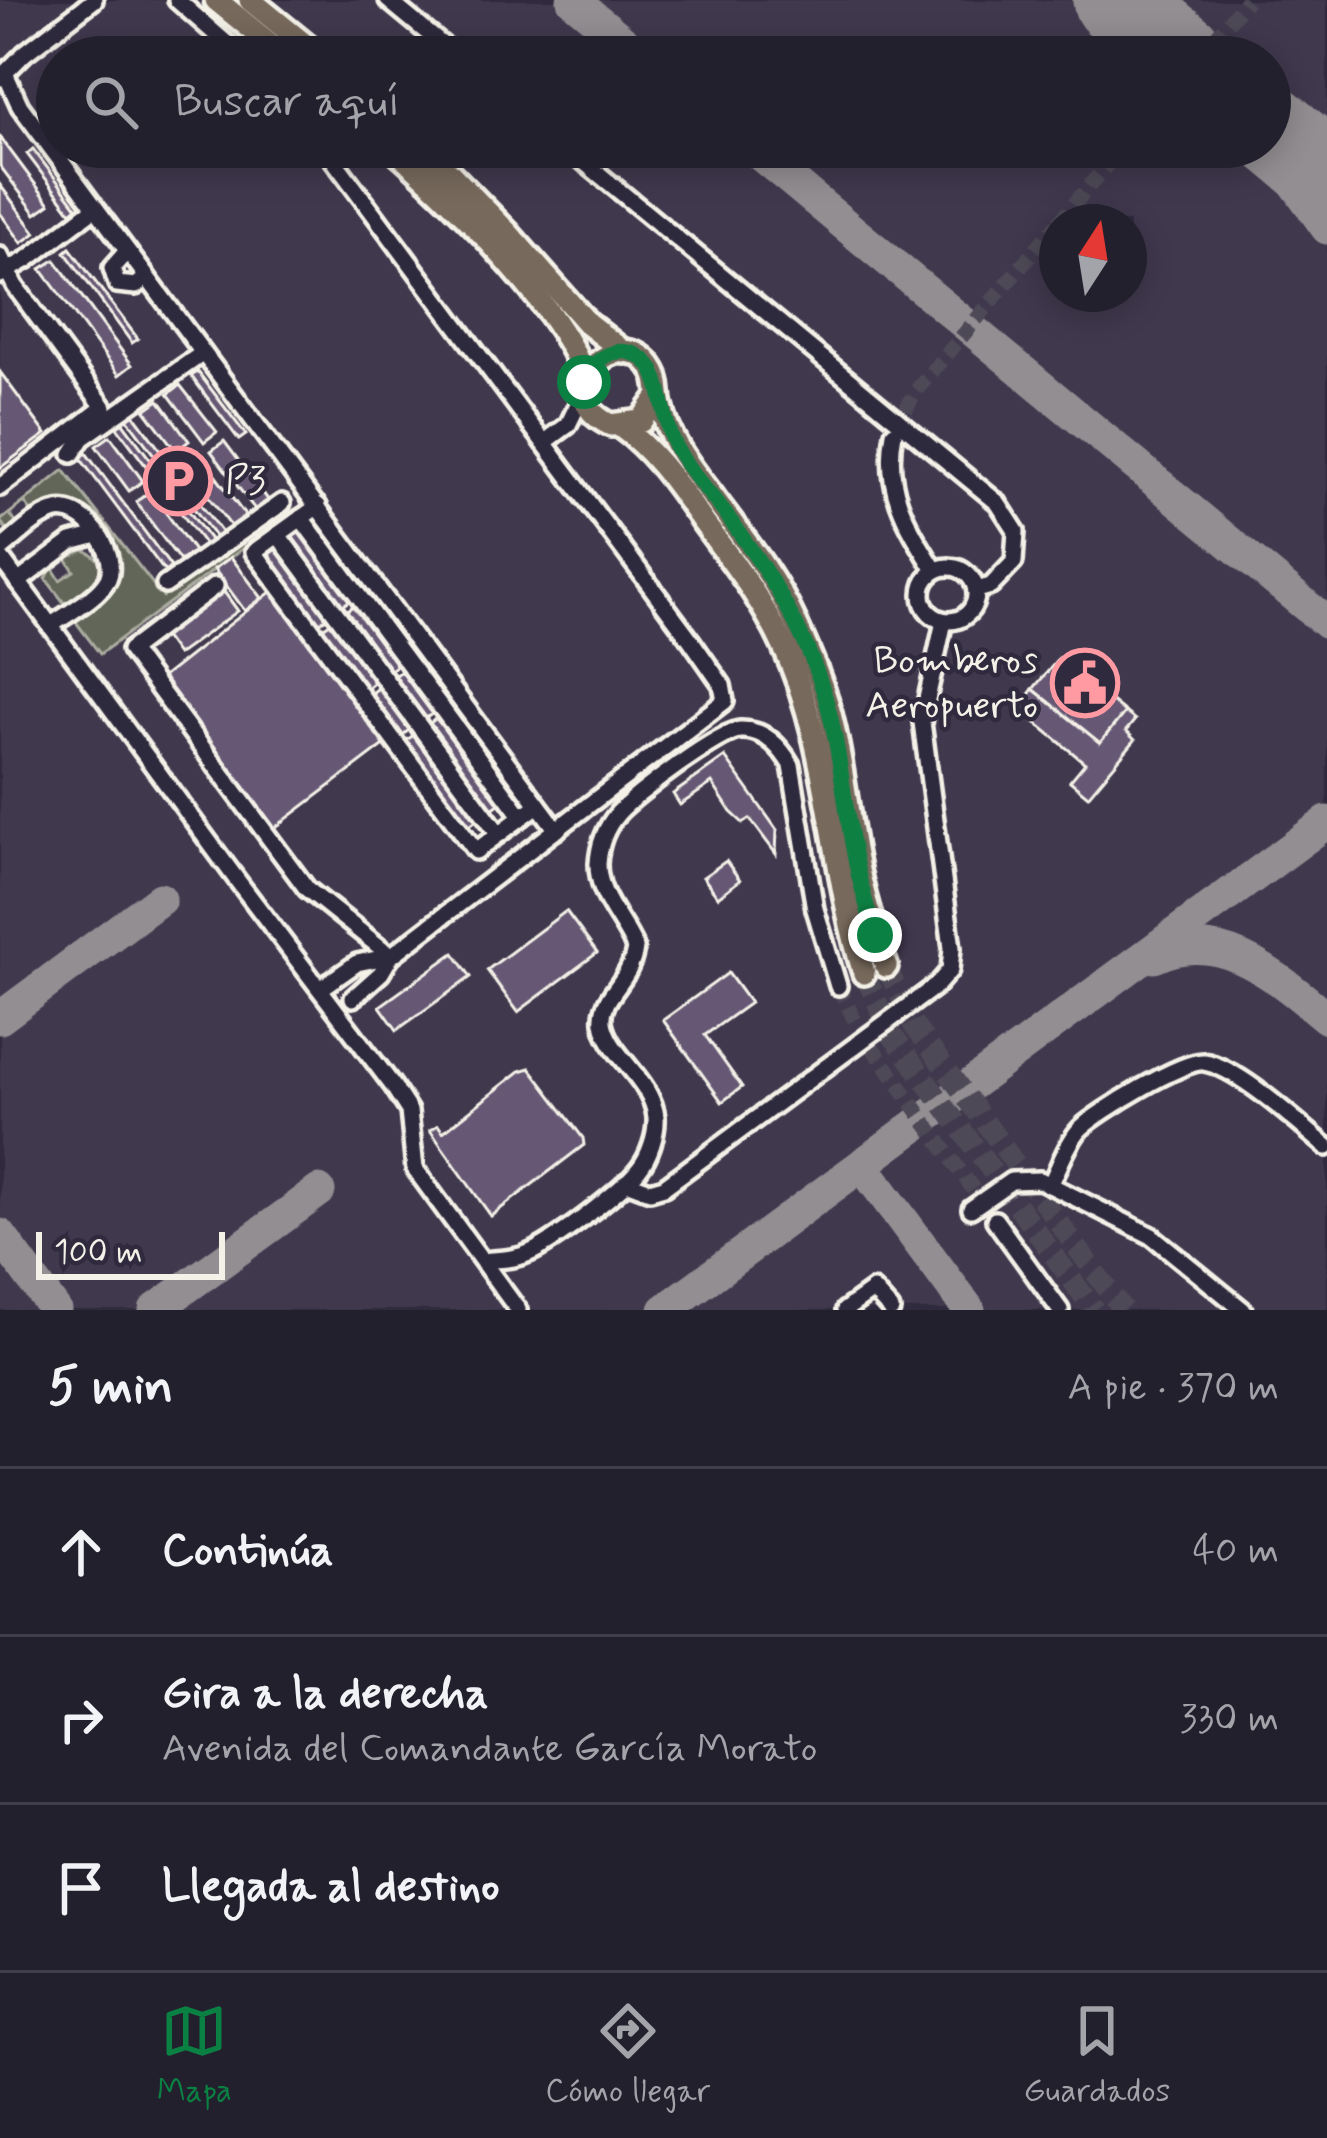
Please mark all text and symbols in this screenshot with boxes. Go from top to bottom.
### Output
search box [36,36,1291,168]
icon: search [78,69,144,135]
text: Buscar aquí [174,73,400,132]
north arrow [1039,204,1147,312]
route start [557,355,611,409]
parking icon: P3 [143,446,213,516]
place label: P3 [225,456,266,507]
place label: Bomberos Aeropuerto [865,636,1038,732]
public building icon: Bomberos Aeropuerto [1050,648,1120,718]
route end [848,908,902,962]
scale bar [36,1226,225,1279]
text: 100 m [54,1231,143,1275]
text: 5 min [48,1355,173,1421]
text: A pie · 370 m [1068,1363,1279,1414]
icon: ahead [48,1519,114,1585]
text: Continúa [162,1522,333,1581]
text: 40 m [1192,1526,1279,1577]
text: Gira a la derecha [162,1665,488,1724]
icon: right [48,1687,114,1753]
text: 330 m [1180,1694,1279,1745]
text: Avenida del Comandante García Morato [162,1724,817,1775]
icon: arrive [48,1855,114,1921]
text: Llegada al destino [162,1858,499,1917]
tab: Mapa [157,1998,232,2114]
tab: Cómo llegar [545,1998,710,2114]
tab: Guardados [1024,1998,1170,2114]

